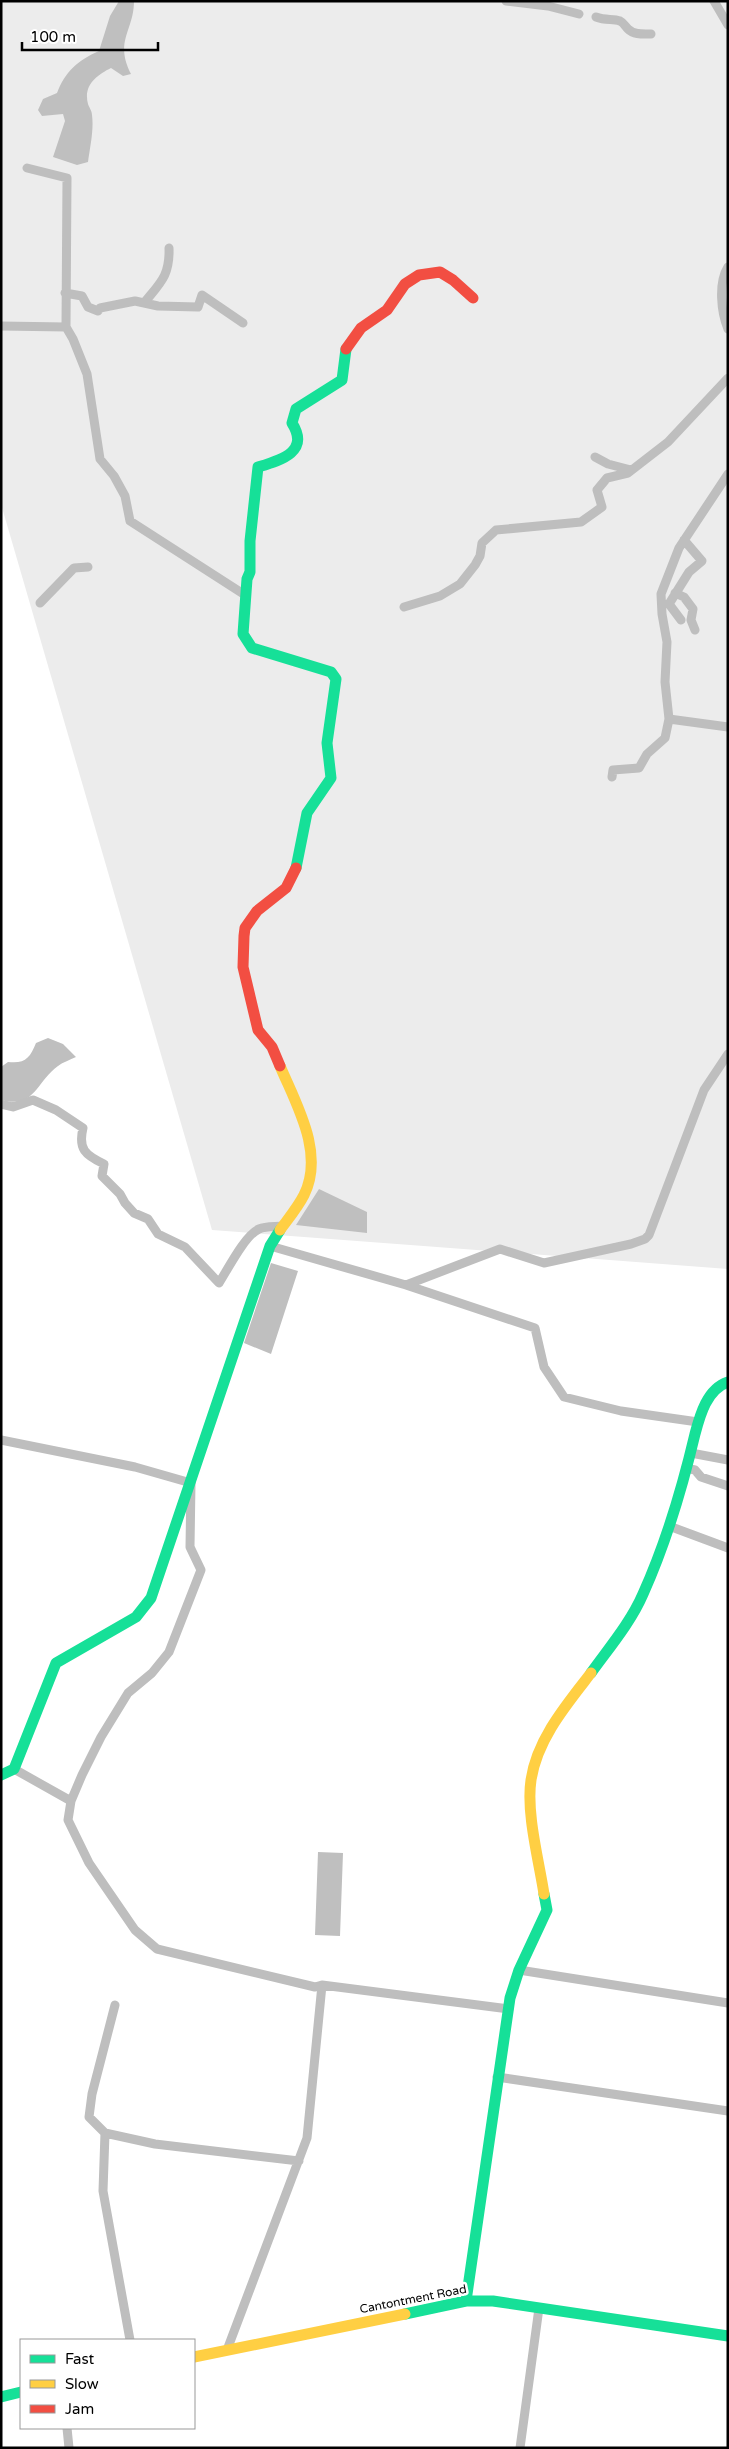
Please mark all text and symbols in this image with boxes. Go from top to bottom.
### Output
scale bar [22,20,159,52]
text: 100 m [30,28,76,46]
street label: Cantontment Road [358,2282,468,2316]
legend [20,2339,195,2429]
text: Fast [65,2350,95,2368]
text: Slow [65,2375,99,2393]
text: Jam [65,2400,94,2418]

